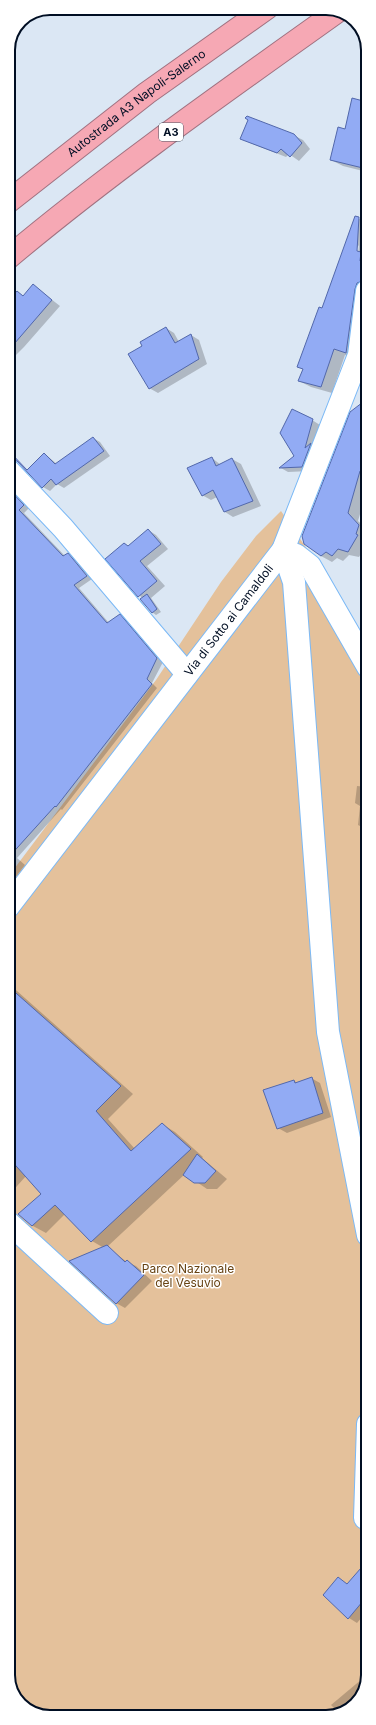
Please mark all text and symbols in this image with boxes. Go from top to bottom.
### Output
street label: Autostrada A3 Napoli-Salerno [65,46,209,160]
road number: A3 [159,123,183,141]
street label: Via di Sotto ai Camaldoli [181,561,276,679]
park label: Parco Nazionale del Vesuvio [142,1261,234,1290]

